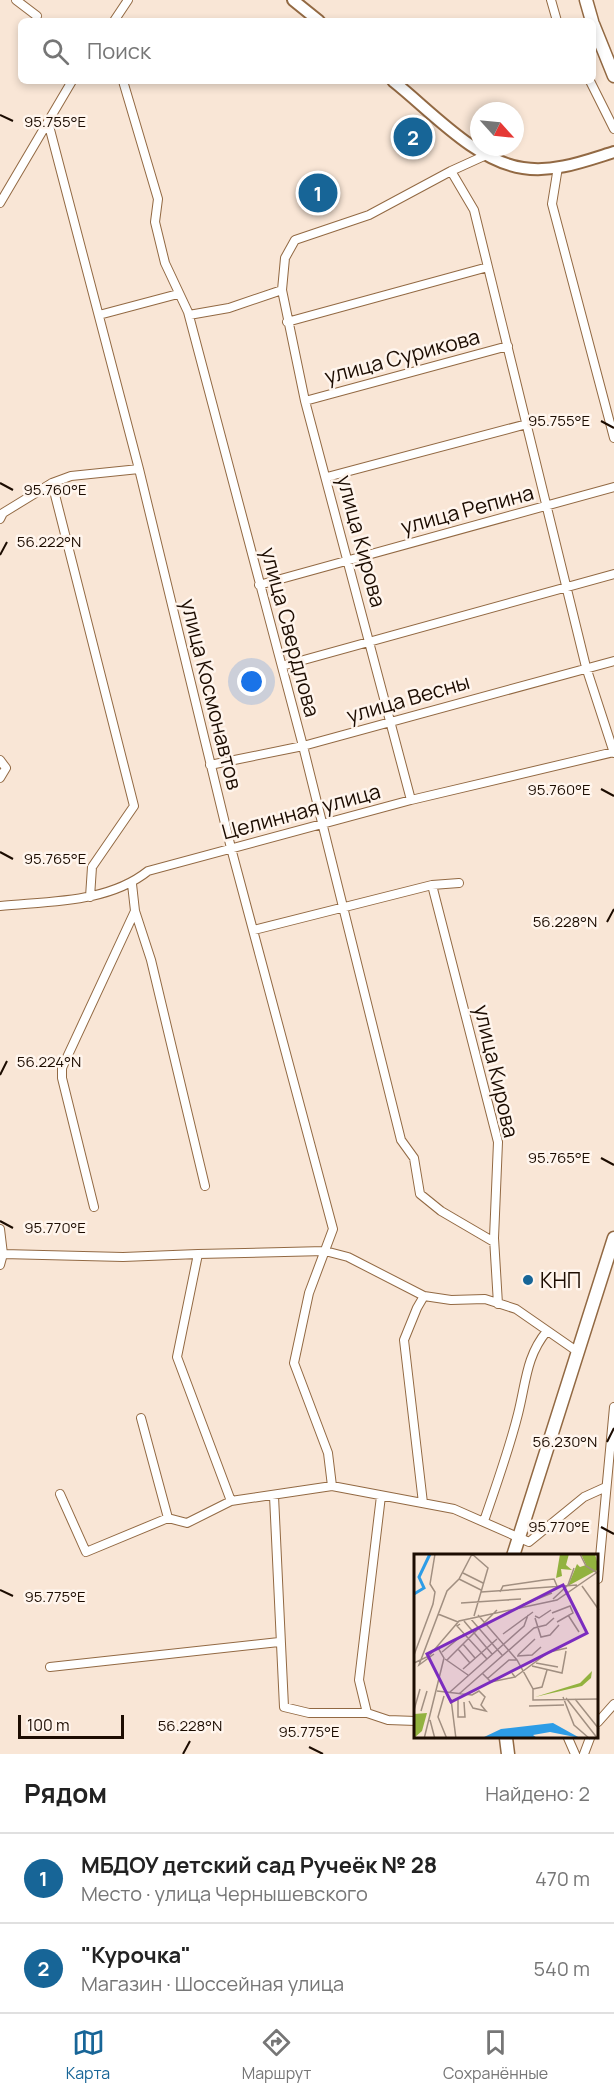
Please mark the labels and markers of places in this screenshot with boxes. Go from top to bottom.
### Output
pin: 2 [394,114,432,160]
pin: 1 [298,170,338,216]
place label: КНП [540,1266,581,1294]
marker: КНП [521,1273,535,1287]

